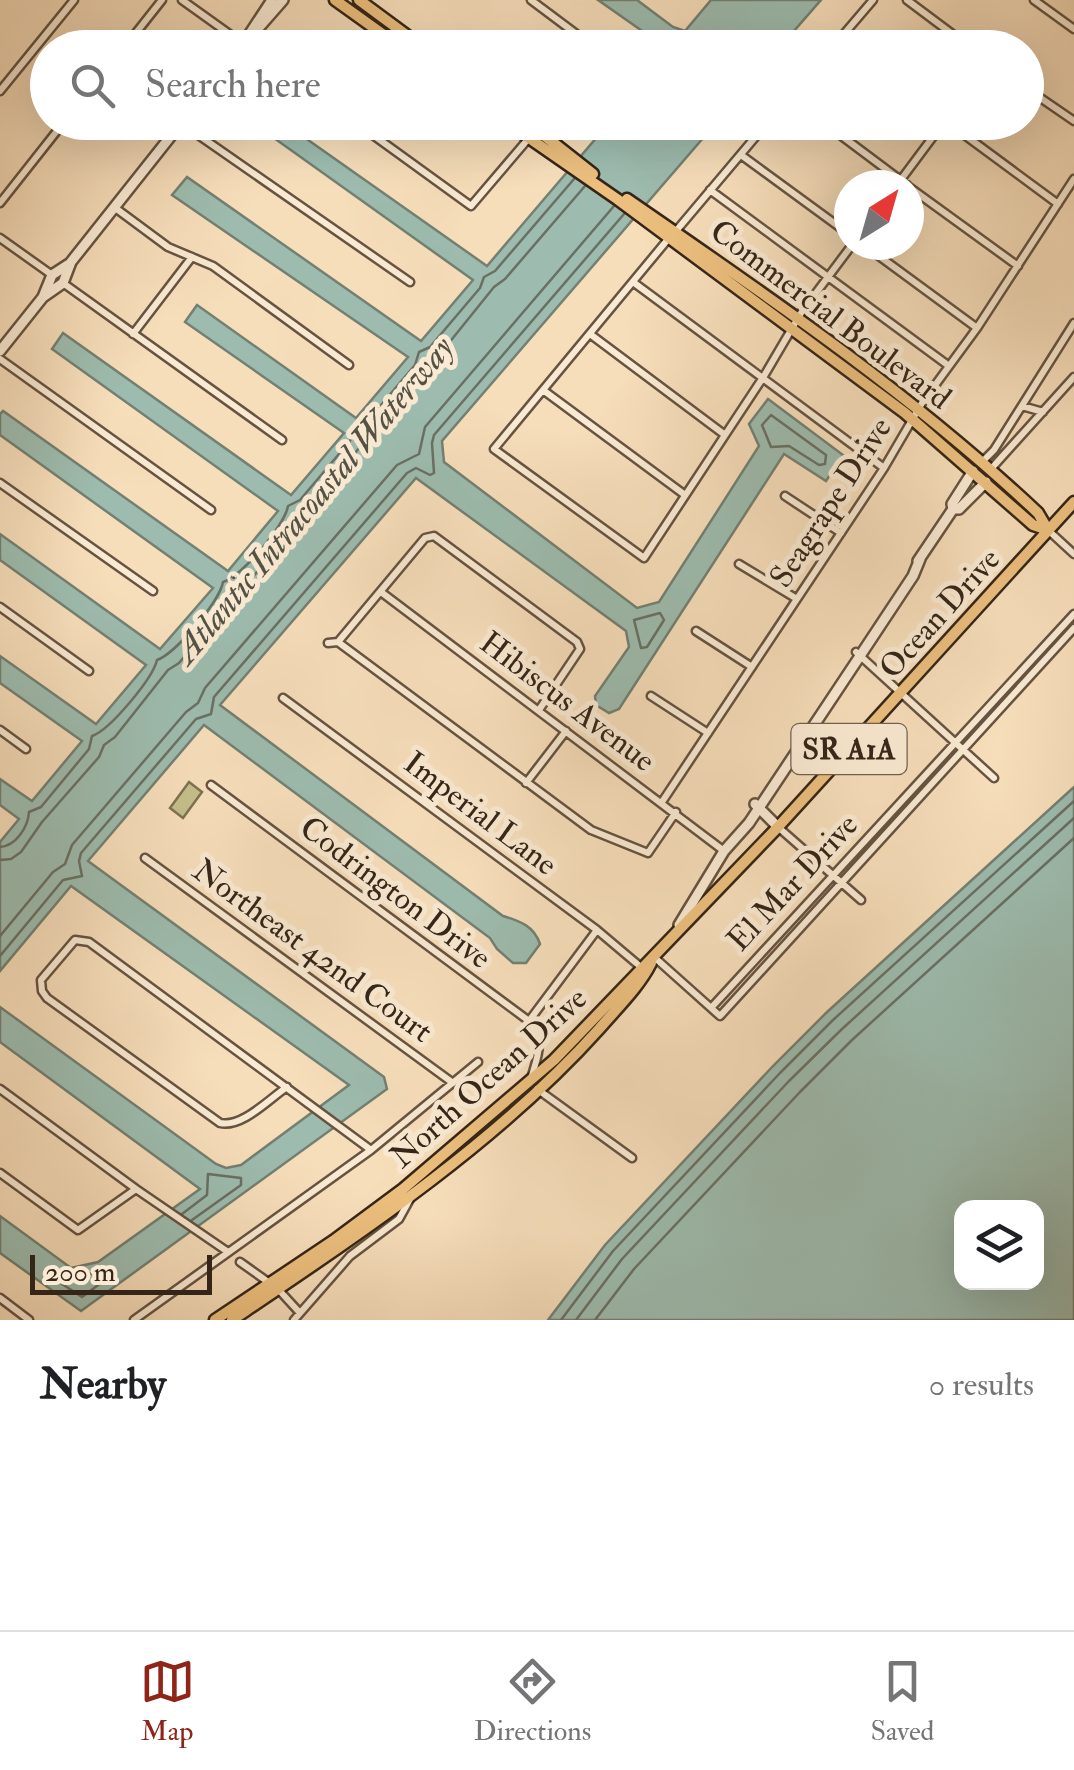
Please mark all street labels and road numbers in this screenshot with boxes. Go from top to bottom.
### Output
street label: Commercial Boulevard [702,211,959,419]
street label: Seagrape Drive [761,410,901,595]
street label: Ocean Drive [871,540,1009,687]
street label: Hibiscus Avenue [472,623,663,781]
road number: SR A1A [792,724,906,774]
street label: Imperial Lane [396,743,565,885]
street label: El Mar Drive [719,805,867,960]
street label: Codrington Drive [292,808,499,978]
street label: Northeast 42nd Court [185,850,440,1051]
street label: North Ocean Drive [382,979,595,1177]

